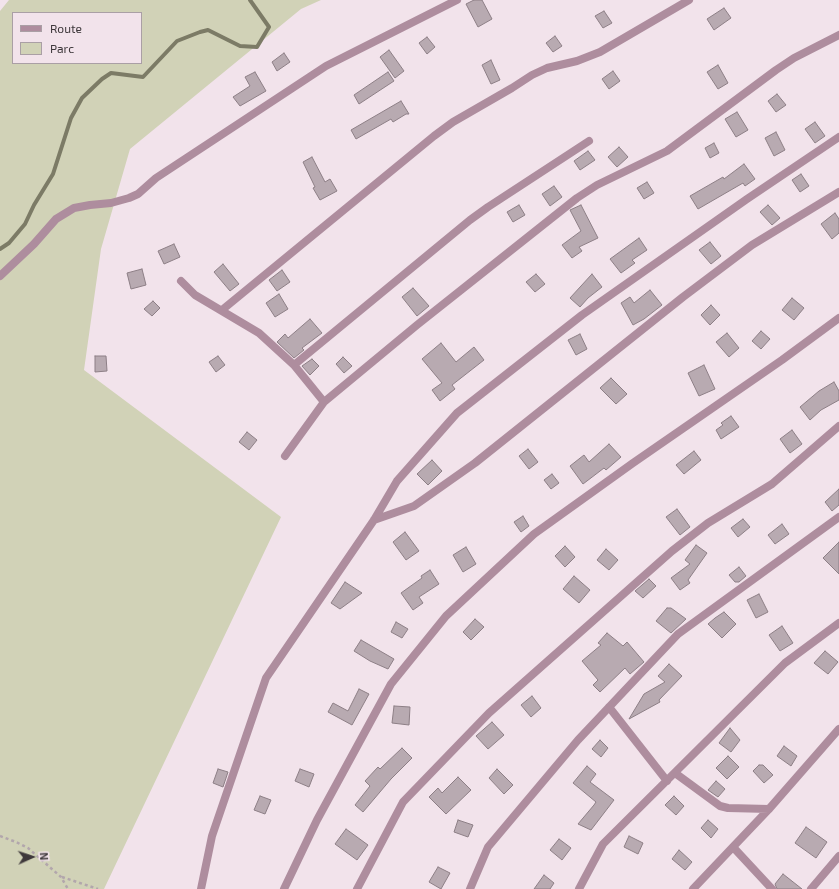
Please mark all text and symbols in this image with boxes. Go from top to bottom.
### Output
legend [12,12,142,64]
text: Route [50,21,82,35]
text: Parc [50,41,74,55]
north arrow [12,837,52,877]
text: N [38,852,51,861]

